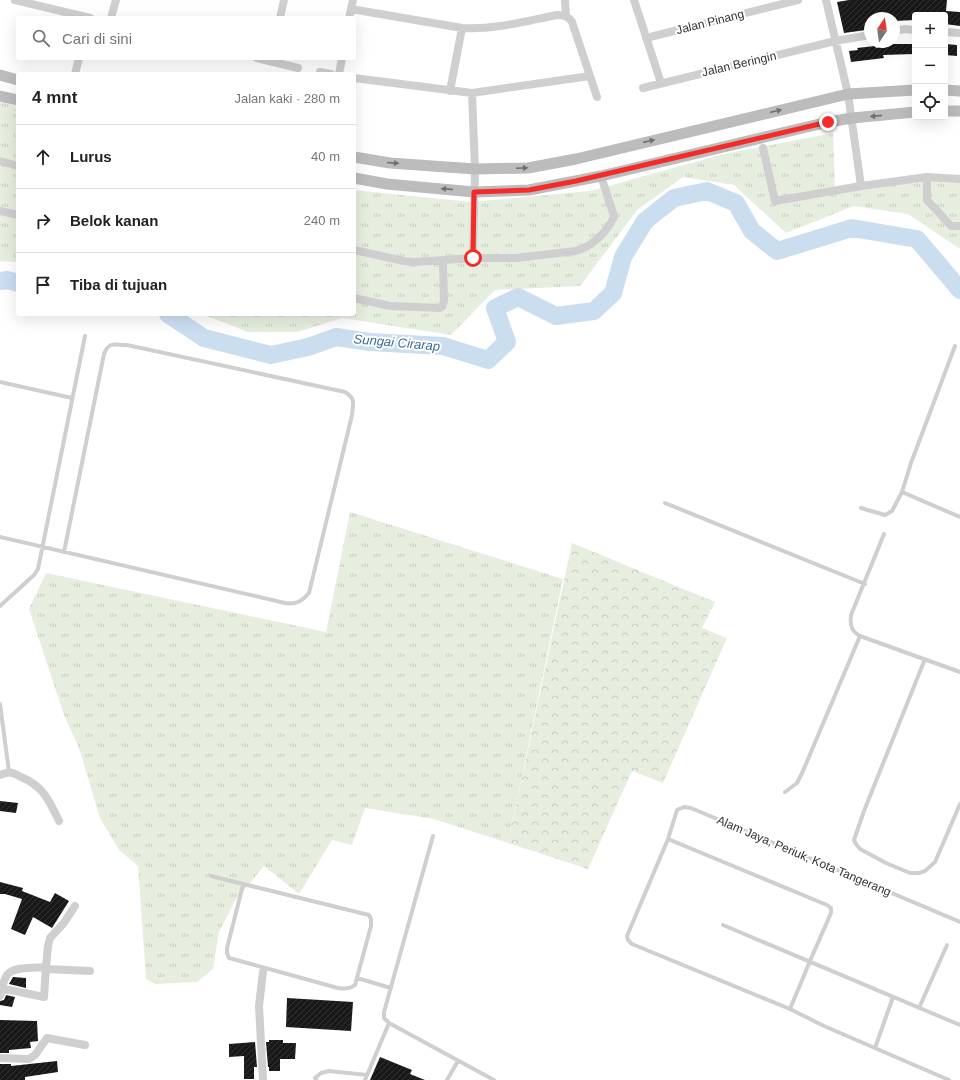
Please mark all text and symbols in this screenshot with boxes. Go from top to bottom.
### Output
street label: Jalan Pinang [675,7,745,37]
north arrow [864,12,900,48]
map controls [912,12,948,120]
button: + [912,12,948,48]
search box [16,16,356,60]
icon: search [30,27,52,49]
text: Cari di sini [62,30,132,47]
button: − [912,48,948,84]
street label: Jalan Beringin [700,49,778,79]
button: locate [912,84,948,120]
text: 4 mnt [32,88,77,107]
text: Jalan kaki · 280 m [235,91,340,106]
one-way arrow [770,108,782,114]
one-way arrow [870,112,882,119]
route end [819,113,837,131]
one-way arrow [643,138,656,144]
icon: ahead [32,146,54,168]
text: Lurus [70,148,112,165]
text: 40 m [311,149,340,164]
one-way arrow [387,160,399,167]
one-way arrow [516,165,529,171]
one-way arrow [441,186,453,192]
icon: right [32,210,54,232]
text: Belok kanan [70,212,158,229]
text: 240 m [304,213,340,228]
route start [464,249,482,267]
icon: arrive [32,274,54,296]
text: Tiba di tujuan [70,276,167,293]
water label: Sungai Cirarap [353,331,441,354]
street label: Alam Jaya, Periuk, Kota Tangerang [715,813,893,899]

